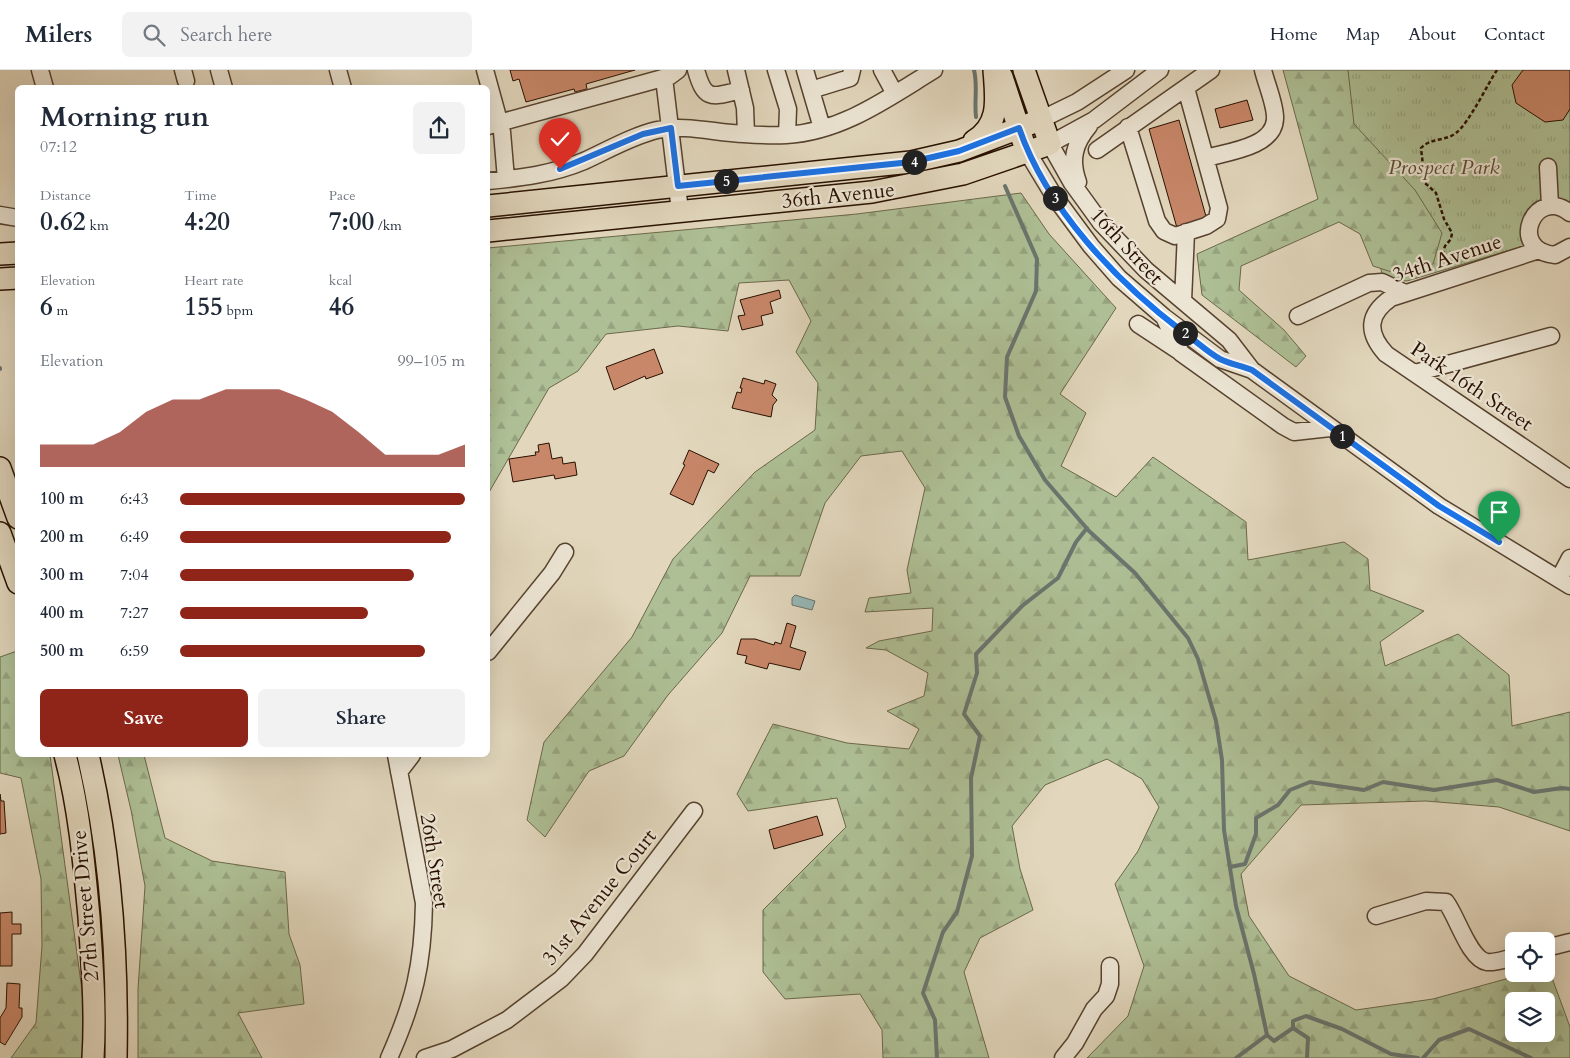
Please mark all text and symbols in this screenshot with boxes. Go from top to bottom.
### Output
search box [122,12,472,57]
text: Milers [25,18,92,51]
icon: search [140,21,168,49]
text: Search here [180,22,272,48]
text: Home [1270,22,1318,47]
text: Map [1346,22,1380,47]
text: About [1408,22,1456,47]
text: Contact [1484,22,1545,47]
text: Morning run [40,98,209,136]
button: share [413,102,465,154]
pin [539,118,581,169]
icon: check [546,125,574,153]
text: 07:12 [40,136,77,158]
pin: 4 [902,150,926,174]
text: 4 [911,153,918,172]
park label: Prospect Park [1388,153,1500,182]
pin: 5 [714,168,738,194]
text: 5 [723,172,730,191]
street label: 36th Avenue [780,175,896,216]
text: Distance [40,186,91,205]
text: Time [184,186,217,205]
text: Pace [329,186,356,205]
pin: 3 [1042,186,1068,210]
text: 3 [1052,189,1059,208]
street label: 16th Street [1083,201,1170,292]
text: 0.62 [40,205,86,239]
text: 4:20 [184,205,230,239]
text: 7:00 [329,205,374,239]
text: km [86,216,109,235]
text: /km [374,216,402,235]
street label: 34th Avenue [1389,227,1506,290]
text: Elevation [40,271,96,290]
text: Heart rate [184,271,244,290]
text: kcal [329,271,352,290]
text: 6 [40,290,53,324]
text: 155 [184,290,223,324]
text: 46 [329,290,354,324]
text: m [53,301,68,320]
text: bpm [223,301,253,320]
pin: 2 [1172,320,1198,346]
text: 2 [1182,324,1189,343]
street label: Park 16th Street [1405,335,1539,438]
text: Elevation [40,350,104,372]
text: 99–105 m [397,350,465,372]
pin: 1 [1330,424,1354,448]
text: 1 [1339,427,1346,446]
text: 100 m [40,488,84,510]
text: 6:43 [120,488,149,510]
pin [1478,491,1520,542]
icon: arrive [1485,498,1513,526]
text: 200 m [40,526,84,548]
text: 6:49 [120,526,149,548]
text: 300 m [40,564,84,586]
text: 7:04 [120,564,149,586]
text: 400 m [40,602,84,624]
text: 7:27 [120,602,149,624]
text: 500 m [40,640,84,662]
text: 6:59 [120,640,149,662]
button: Save [40,689,248,747]
button: Share [258,689,465,747]
street label: 26th Street [413,811,456,911]
street label: 31st Avenue Court [535,823,664,972]
street label: 27th Street Drive [64,829,107,983]
map controls [1505,932,1555,1042]
button: locate [1505,932,1555,982]
button: layers [1505,992,1555,1042]

